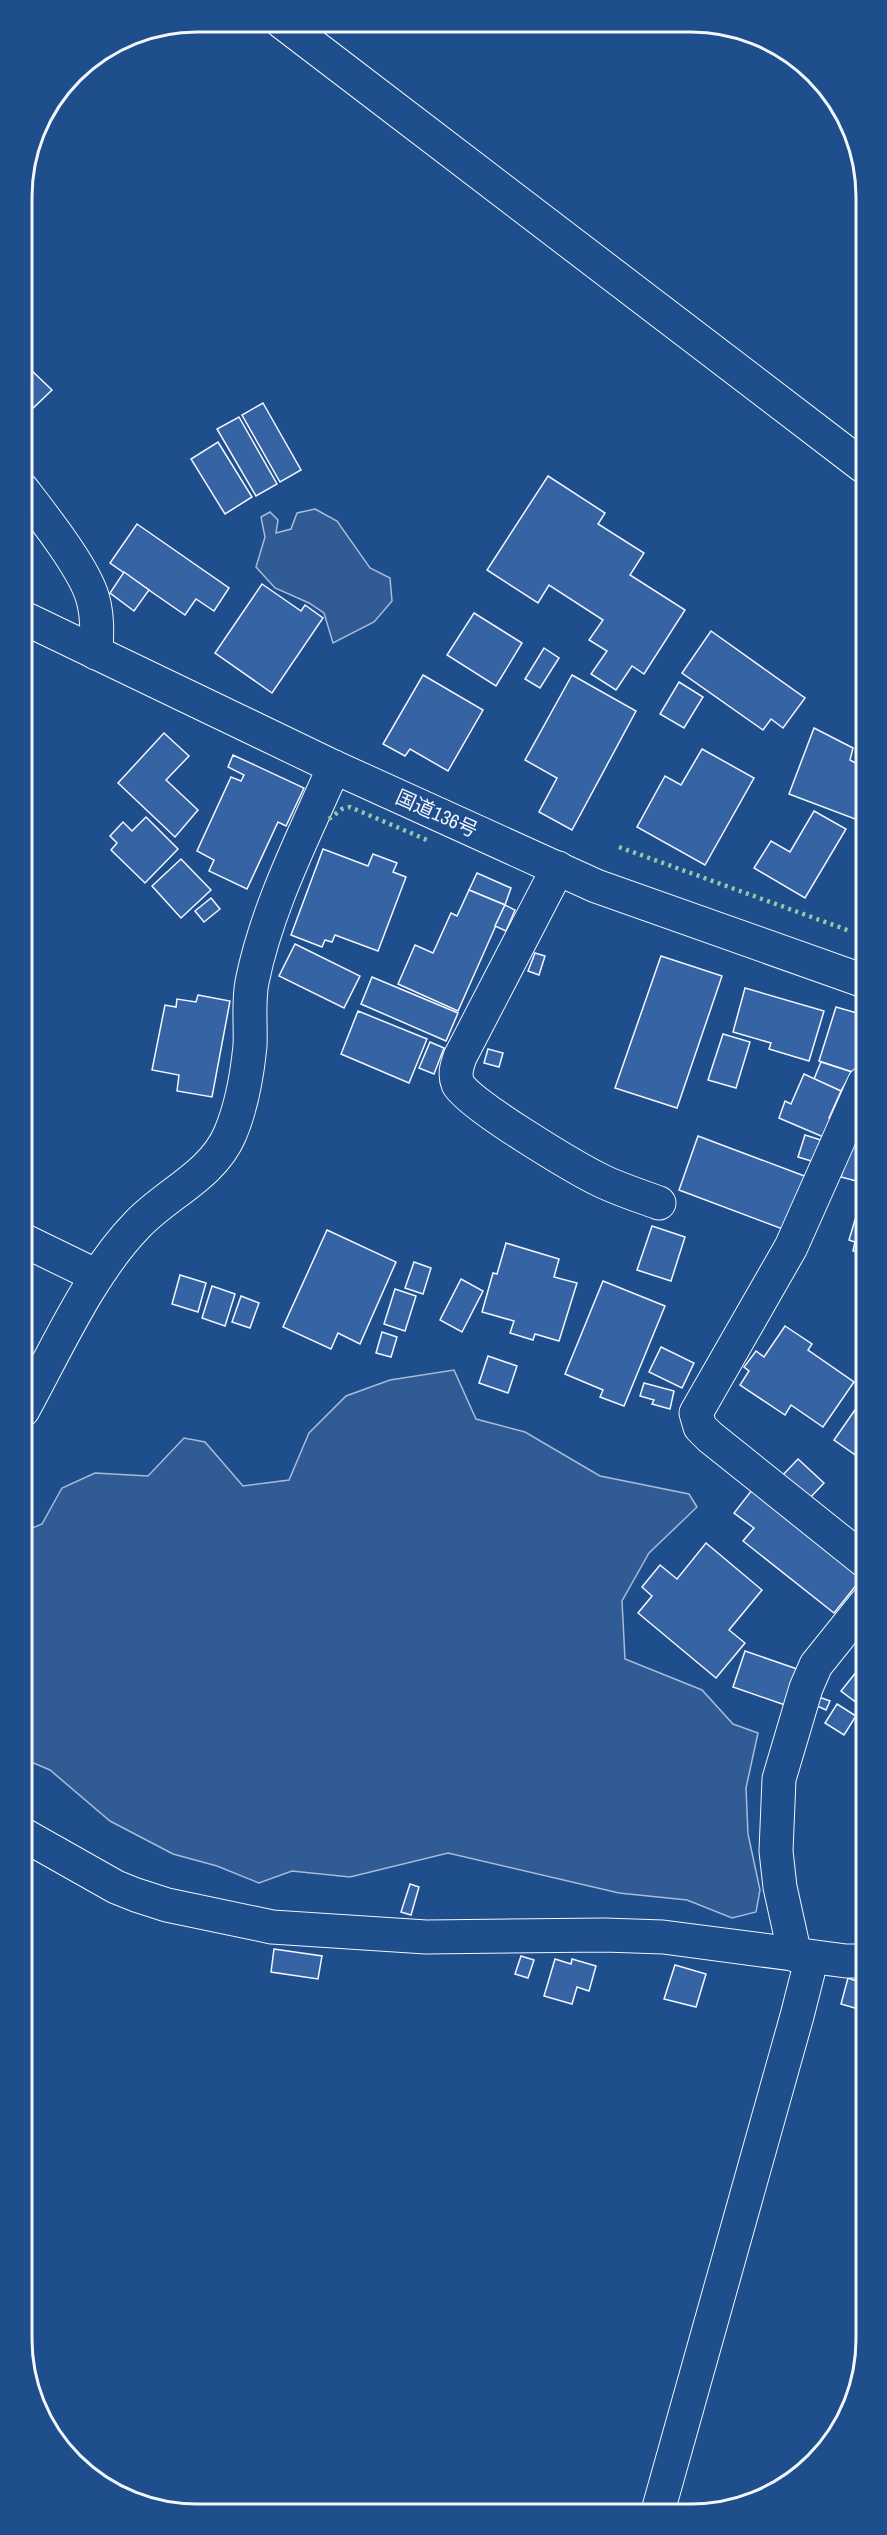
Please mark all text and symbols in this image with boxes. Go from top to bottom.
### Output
street label: 国道136号 [392,783,482,843]

